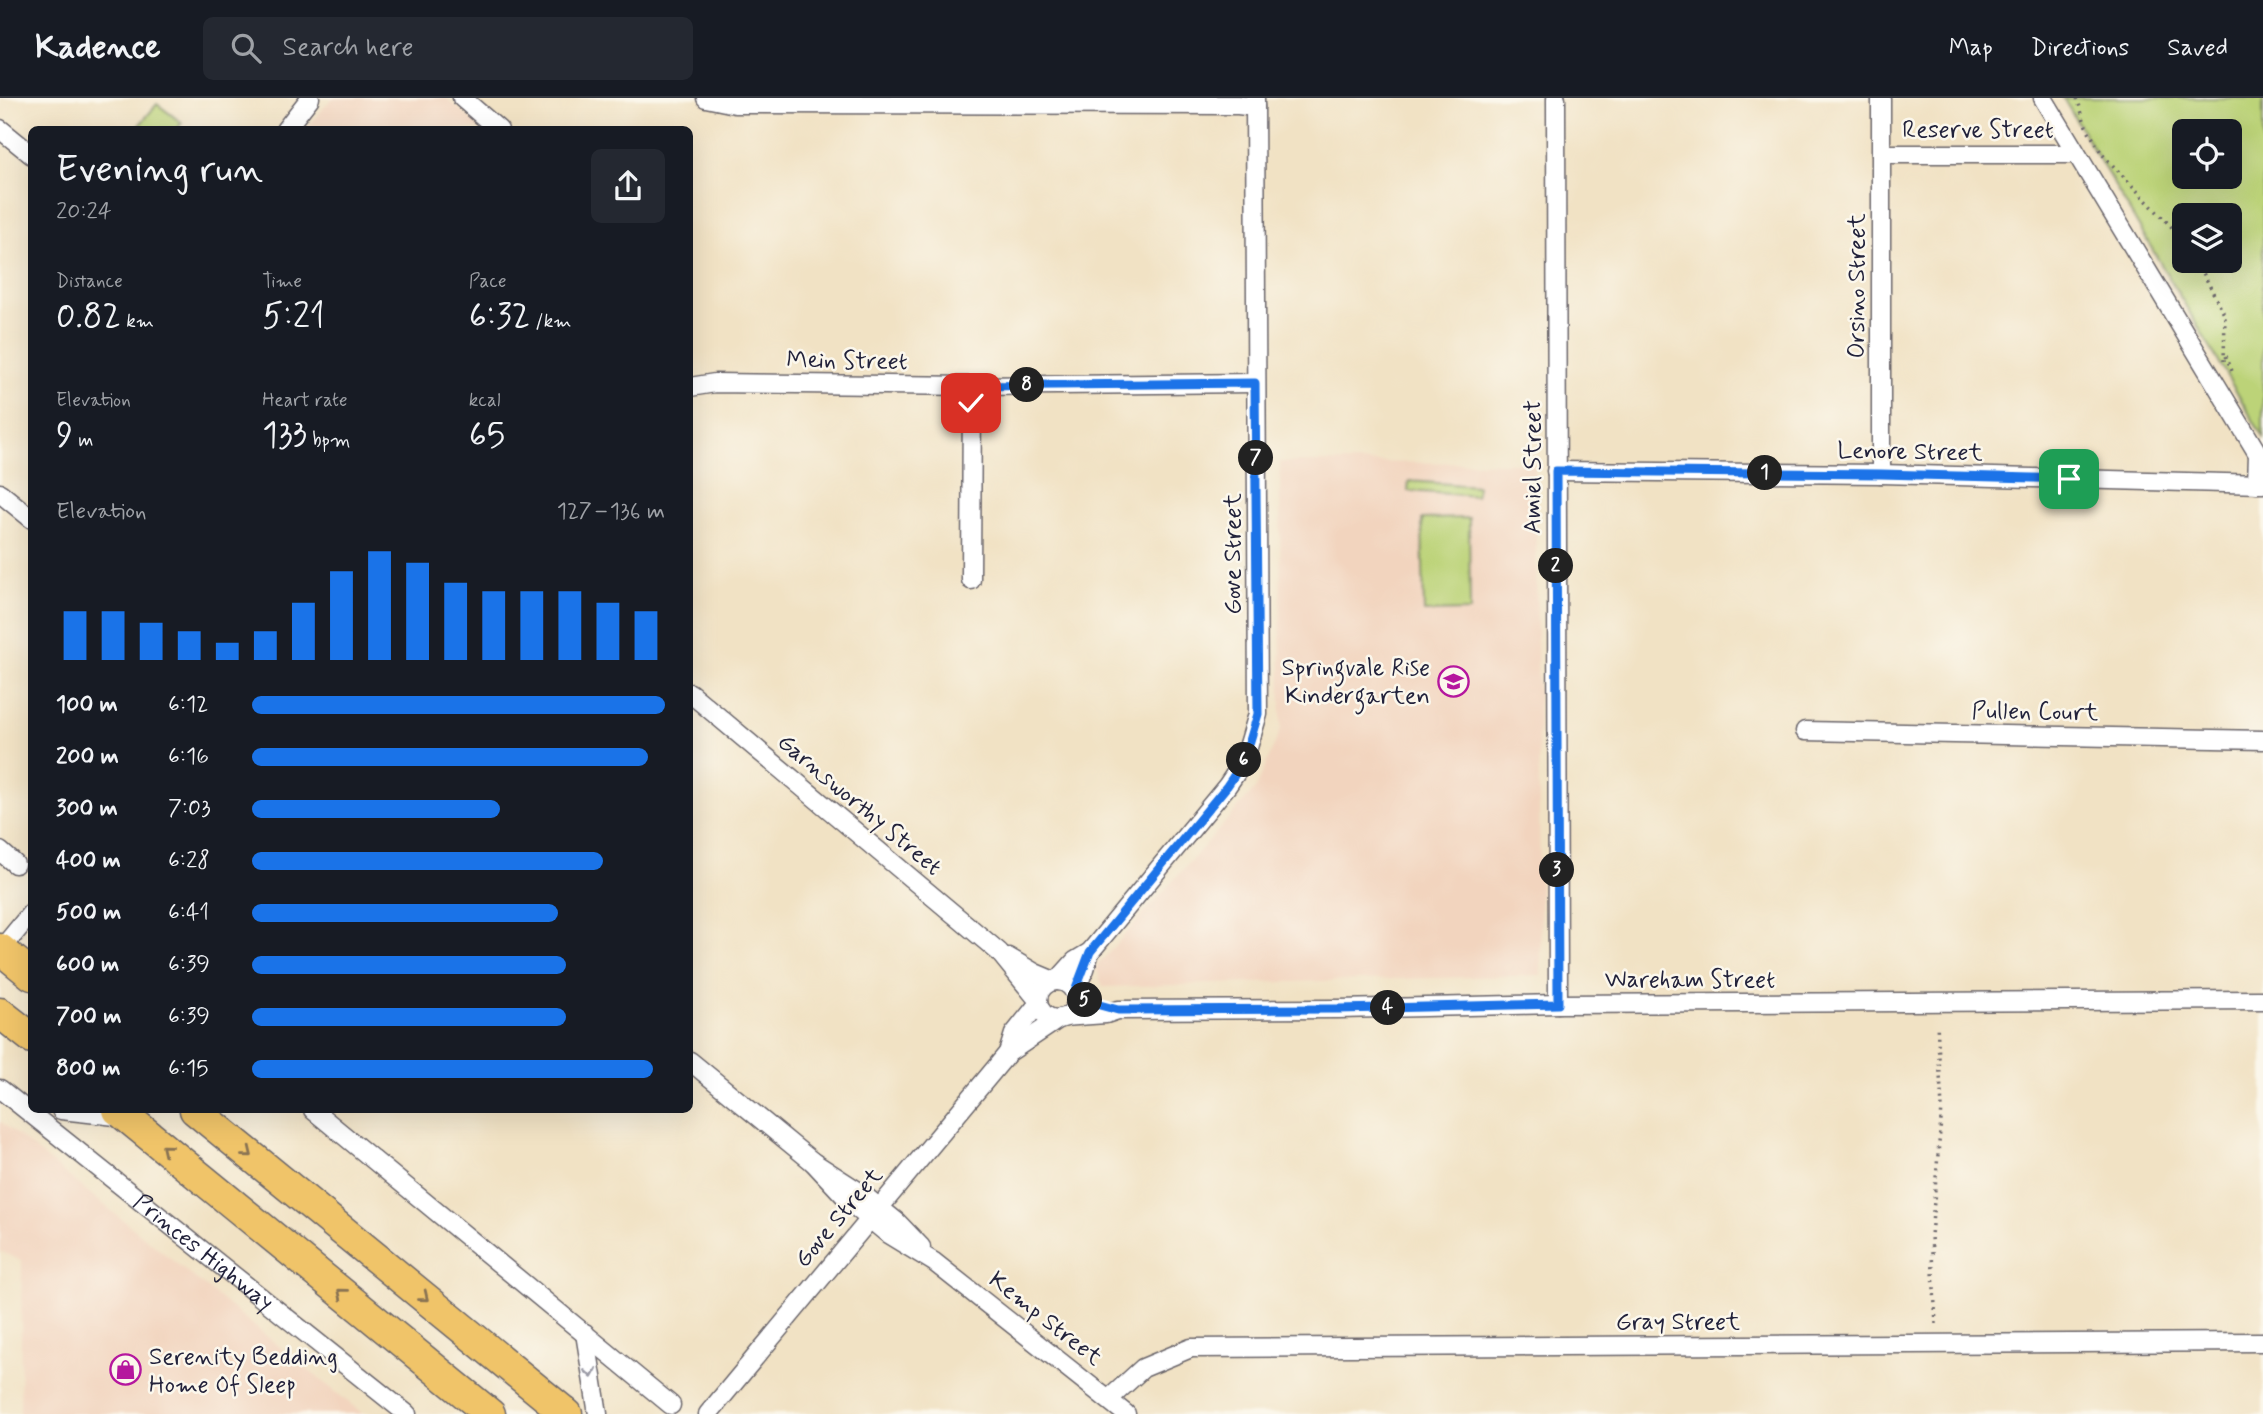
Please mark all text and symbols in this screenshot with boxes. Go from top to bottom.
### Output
search box [203,17,693,80]
text: Kadence [35,26,161,70]
icon: search [227,29,265,67]
text: Search here [283,31,413,65]
text: Map [1949,33,1993,64]
text: Directions [2031,33,2129,64]
text: Saved [2167,33,2228,64]
street label: Reserve Street [1902,115,2054,146]
map controls [2172,119,2242,273]
button: locate [2172,119,2242,189]
text: Evening run [56,146,263,195]
button: share [591,149,665,223]
text: 20:24 [56,197,112,227]
button: layers [2172,203,2242,273]
street label: Orsino Street [1842,213,1873,359]
text: Distance [56,269,123,294]
text: Time [262,269,302,294]
text: Pace [469,269,506,294]
text: 0.82 [56,294,121,340]
text: 5:21 [262,294,325,340]
text: 6:32 [469,294,530,340]
text: km [121,309,154,334]
text: /km [530,309,571,334]
street label: Mein Street [786,345,908,378]
pin: 8 [1010,368,1044,402]
text: 8 [1021,372,1032,397]
pin [941,373,1001,433]
icon: check [952,384,990,422]
text: Elevation [56,388,131,413]
text: Heart rate [262,388,348,413]
text: kcal [469,388,501,413]
street label: Amiel Street [1518,400,1549,534]
text: 9 [56,413,73,459]
text: 133 [262,413,307,459]
text: 65 [469,413,505,459]
text: m [73,428,93,453]
text: bpm [307,428,350,453]
street label: Lenore Street [1837,436,1983,469]
pin: 7 [1238,440,1274,476]
text: 7 [1250,445,1261,470]
pin [2039,449,2099,509]
pin: 1 [1748,456,1782,490]
text: 1 [1760,460,1769,485]
icon: arrive [2050,460,2088,498]
street label: Gove Street [1218,493,1249,615]
text: Elevation [56,497,147,527]
text: 127–136 m [557,497,665,527]
pin: 2 [1538,548,1574,584]
text: 2 [1551,553,1560,578]
place label: Springvale Rise Kindergarten [1282,653,1430,715]
school or university icon: Springvale Rise Kindergarten [1436,664,1470,698]
text: 100 m [56,690,118,720]
text: 6:12 [168,690,208,720]
street label: Pullen Court [1971,696,2099,729]
street label: Garnsworthy Street [770,727,948,883]
text: 200 m [56,742,119,772]
text: 6:16 [168,742,209,772]
pin: 6 [1226,742,1262,778]
text: 6 [1239,747,1248,772]
text: 300 m [56,794,118,824]
text: 7:03 [168,794,211,824]
text: 400 m [56,846,121,876]
text: 6:28 [168,846,210,876]
pin: 3 [1540,852,1574,888]
text: 3 [1552,857,1561,882]
text: 500 m [56,898,121,928]
text: 6:41 [168,898,209,928]
text: 600 m [56,950,119,980]
text: 6:39 [168,950,210,980]
street label: Wareham Street [1605,965,1775,996]
pin: 5 [1068,982,1102,1018]
text: 5 [1079,987,1090,1012]
pin: 4 [1370,990,1406,1026]
text: 4 [1382,995,1393,1020]
text: 700 m [56,1002,121,1032]
text: 6:39 [168,1002,210,1032]
text: 800 m [56,1054,120,1084]
text: 6:15 [168,1054,208,1084]
one-way arrow [162,1145,175,1157]
one-way arrow [239,1145,252,1157]
street label: Gove Street [788,1161,890,1275]
street label: Princes Highway [126,1187,280,1319]
street label: Kemp Street [982,1265,1108,1373]
one-way arrow [338,1289,351,1301]
one-way arrow [415,1289,428,1301]
street label: Gray Street [1616,1307,1740,1338]
place label: Serenity Bedding Home Of Sleep [149,1342,338,1401]
shop icon: Serenity Bedding Home Of Sleep [109,1353,143,1387]
one-way arrow [583,1368,598,1379]

